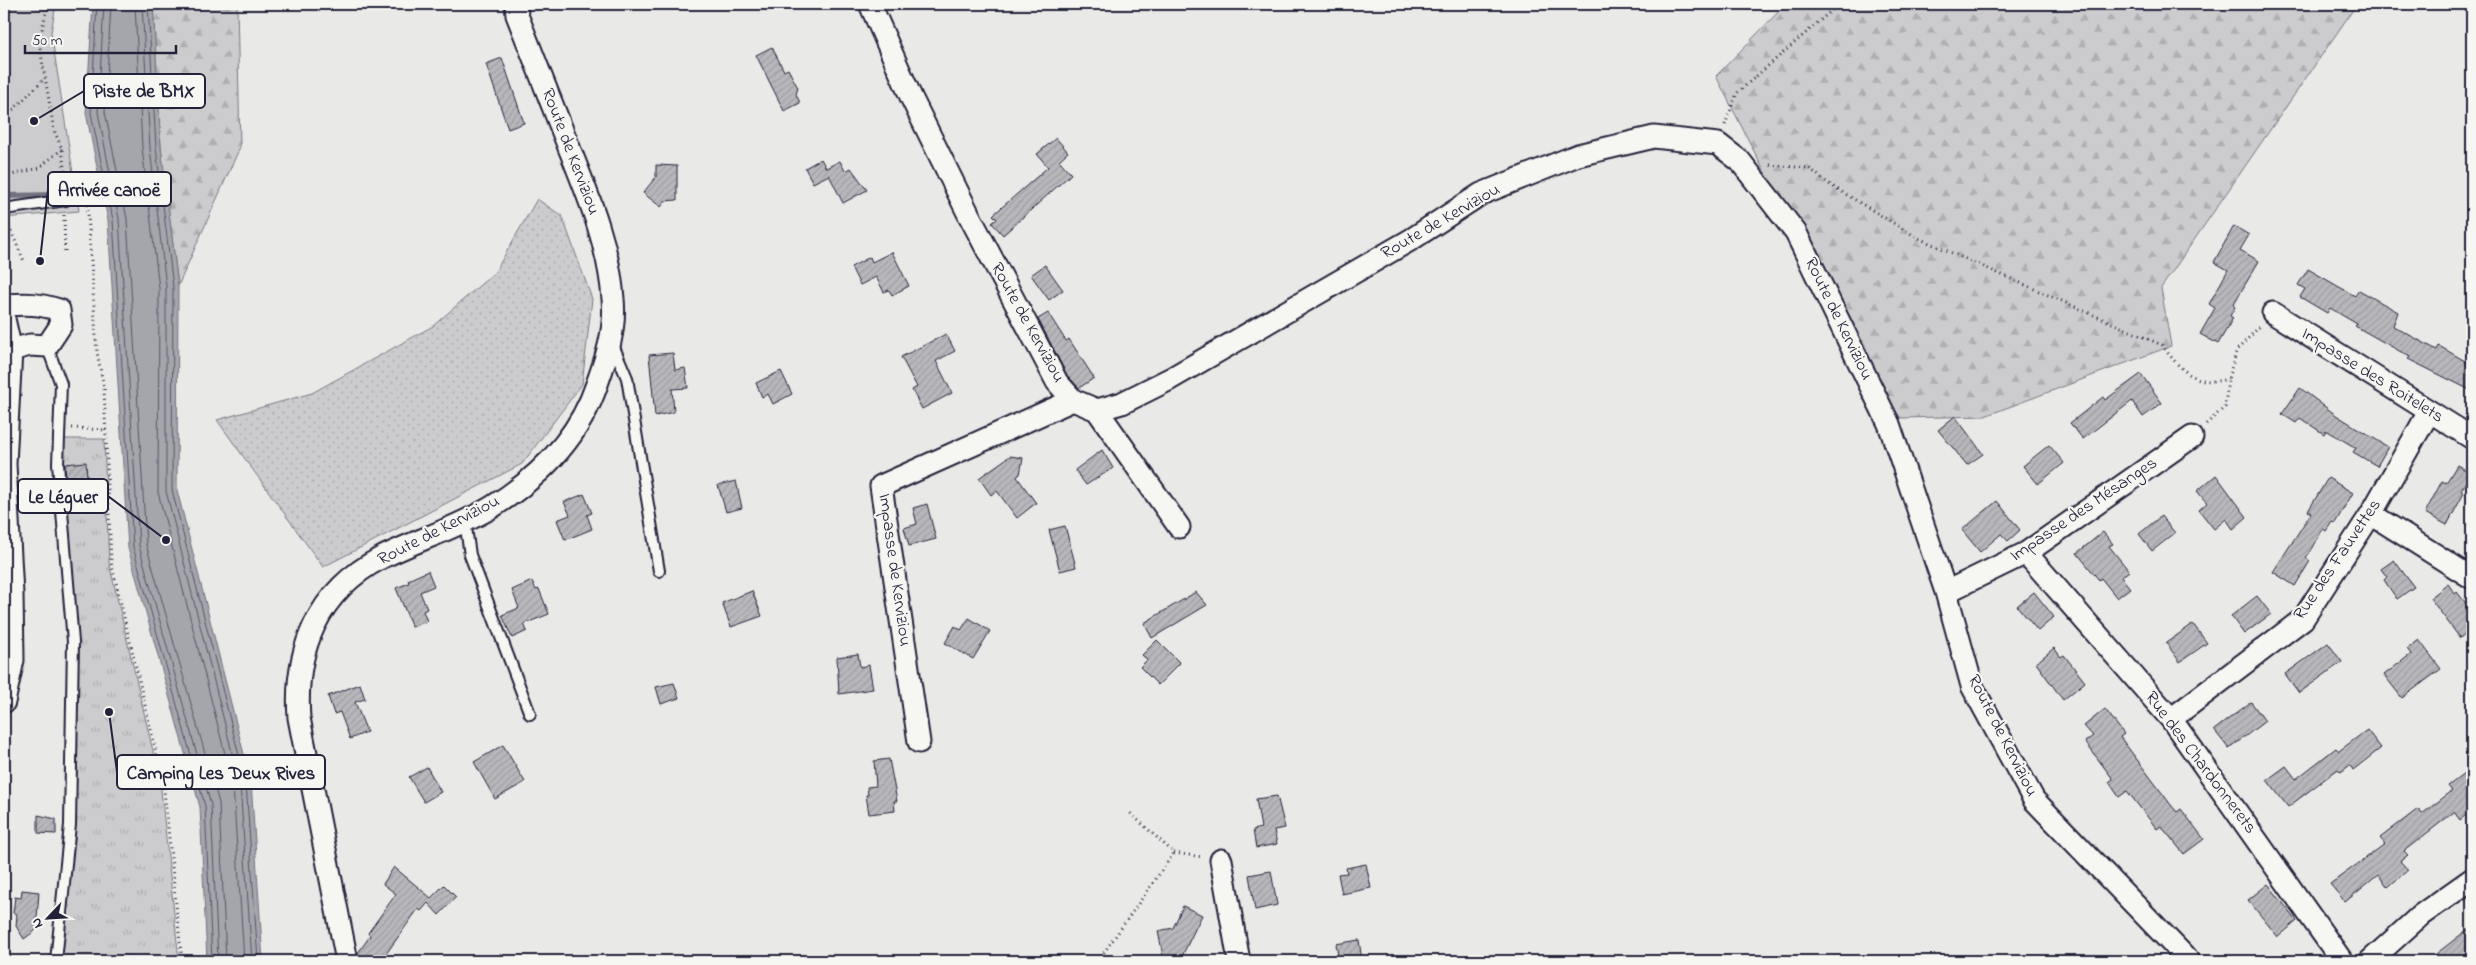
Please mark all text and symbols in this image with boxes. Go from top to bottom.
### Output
scale bar [25,22,176,54]
text: 50 m [32,30,63,52]
callout: Piste de BMX [84,74,205,108]
text: Piste de BMX [93,79,195,106]
street label: Route de Kerviziou [534,85,606,219]
callout: Arrivée canoë [48,172,171,206]
street label: Route de Kerviziou [1377,177,1505,267]
text: Arrivée canoë [58,178,161,205]
street label: Route de Kerviziou [1797,253,1879,385]
street label: Route de Kerviziou [983,258,1071,388]
street label: Impasse des Roitelets [2296,322,2448,430]
street label: Impasse des Mésanges [2005,451,2163,570]
callout: Le Léguer [18,479,108,513]
text: Le Léguer [28,485,99,514]
street label: Route de Kerviziou [373,489,505,573]
street label: Impasse de Kerviziou [870,492,918,648]
street label: Rue des Fauvettes [2288,494,2388,626]
street label: Route de Kerviziou [1960,670,2044,802]
street label: Rue des Chardonnerets [2138,686,2262,840]
callout: Camping Les Deux Rives [117,755,325,789]
text: Camping Les Deux Rives [127,761,316,790]
north arrow [22,892,72,942]
text: N [26,914,49,932]

